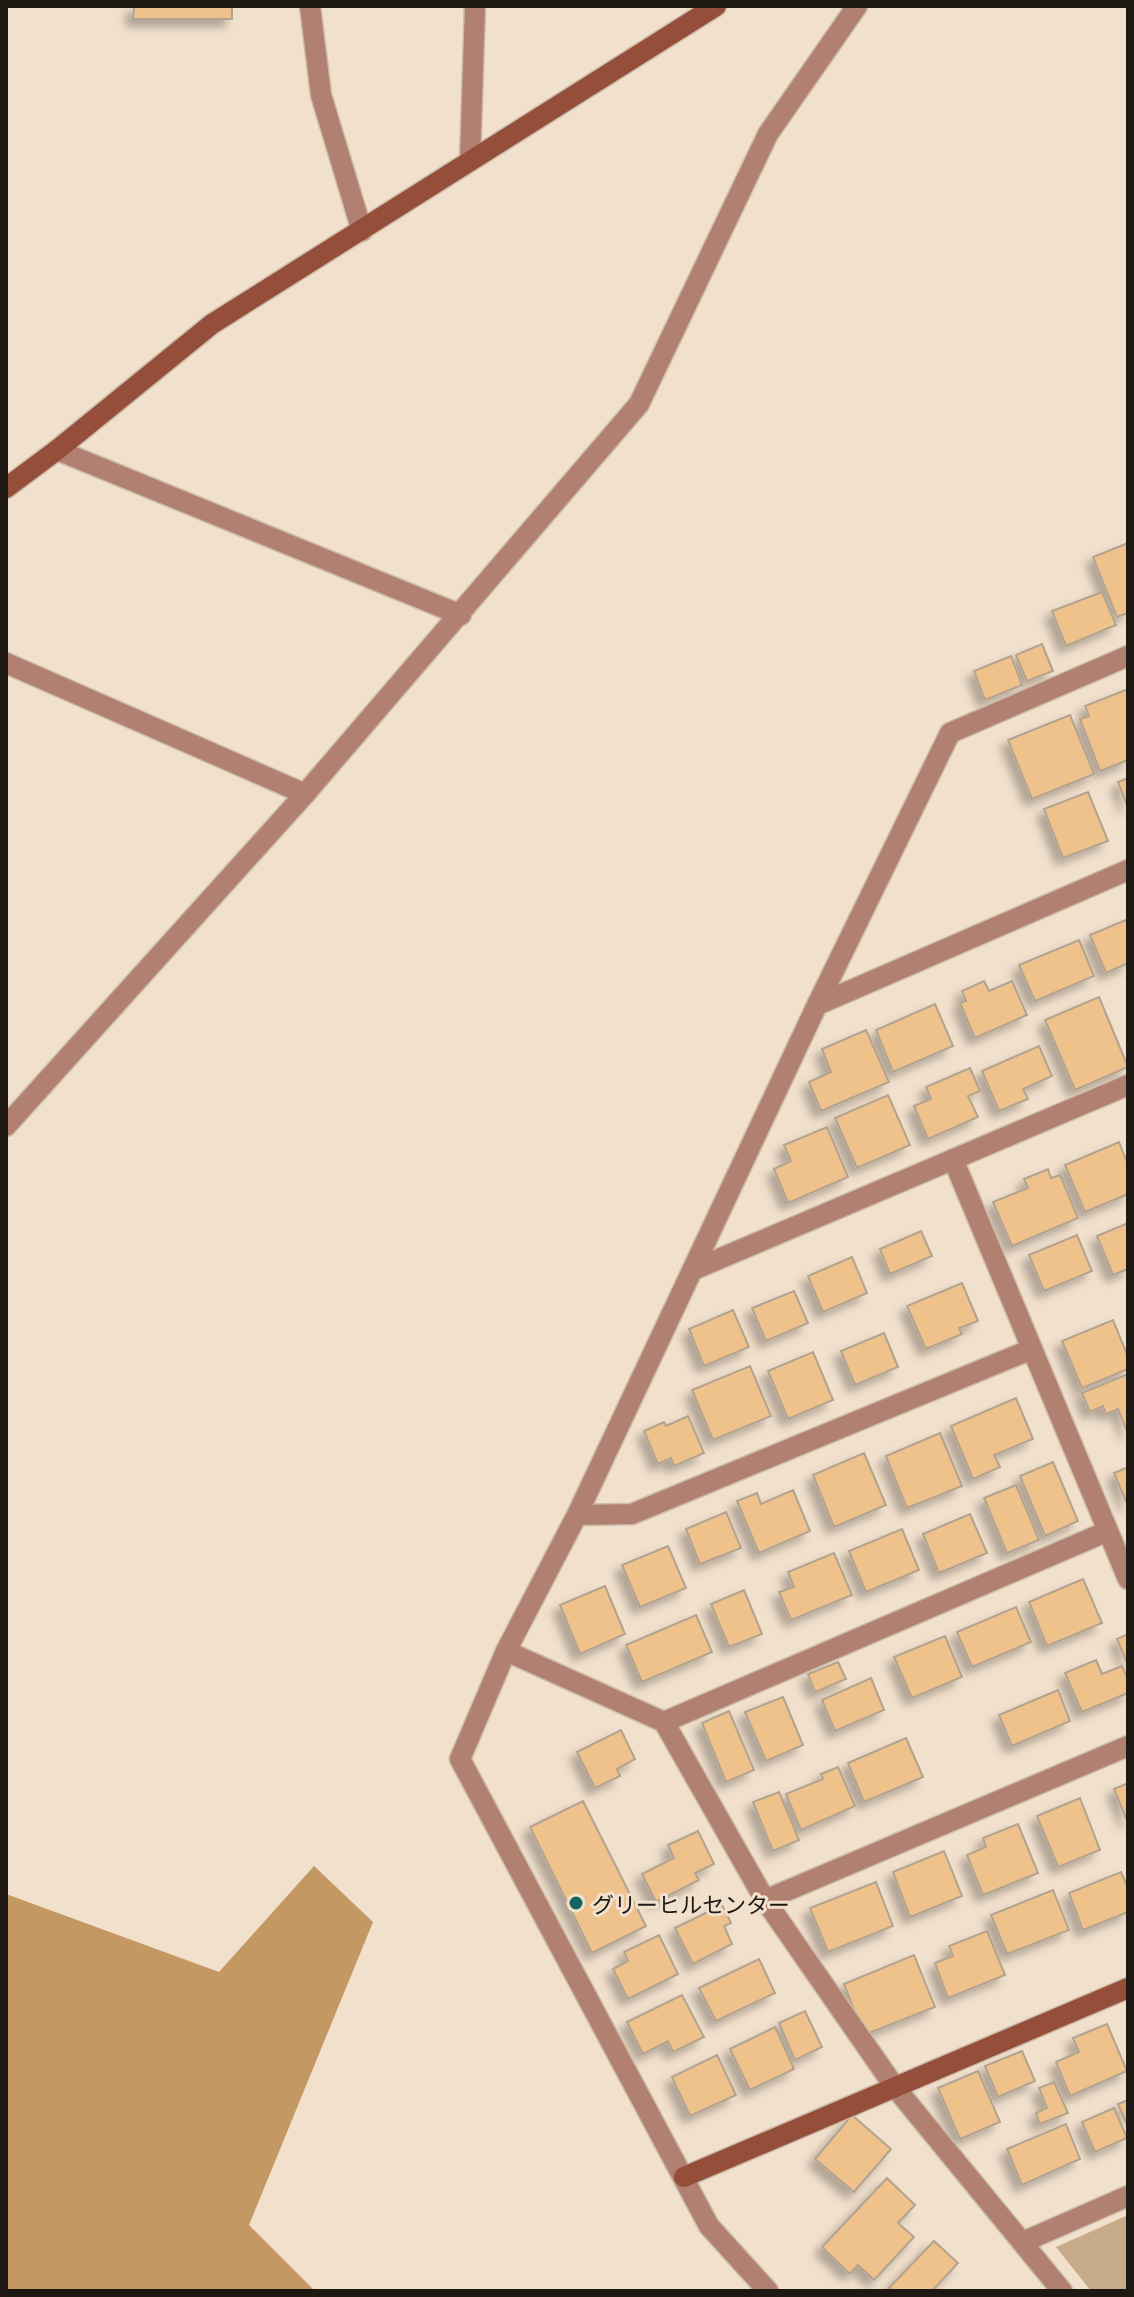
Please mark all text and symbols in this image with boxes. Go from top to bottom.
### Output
place label: グリーヒルセンター [592,1887,790,1919]
marker: グリーヒルセンター [567,1894,585,1912]

